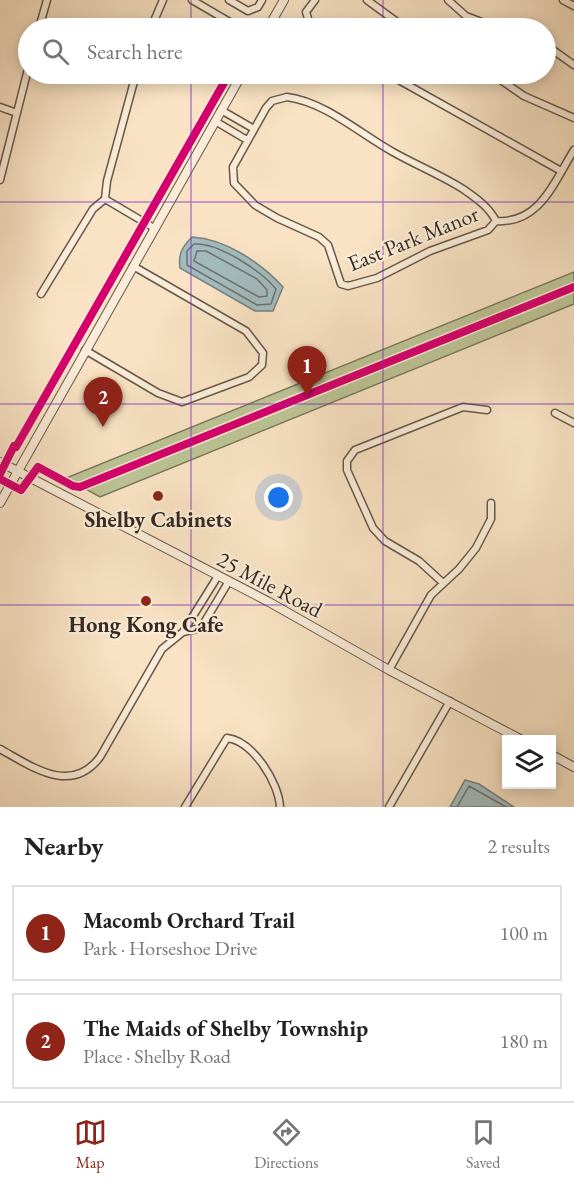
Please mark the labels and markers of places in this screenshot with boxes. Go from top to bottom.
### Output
pin: 1 [288,346,326,396]
pin: 2 [84,378,122,427]
marker: Shelby Cabinets [151,489,165,503]
place label: Shelby Cabinets [84,505,232,534]
marker: Hong Kong Cafe [139,594,153,608]
place label: Hong Kong Cafe [69,610,223,639]

